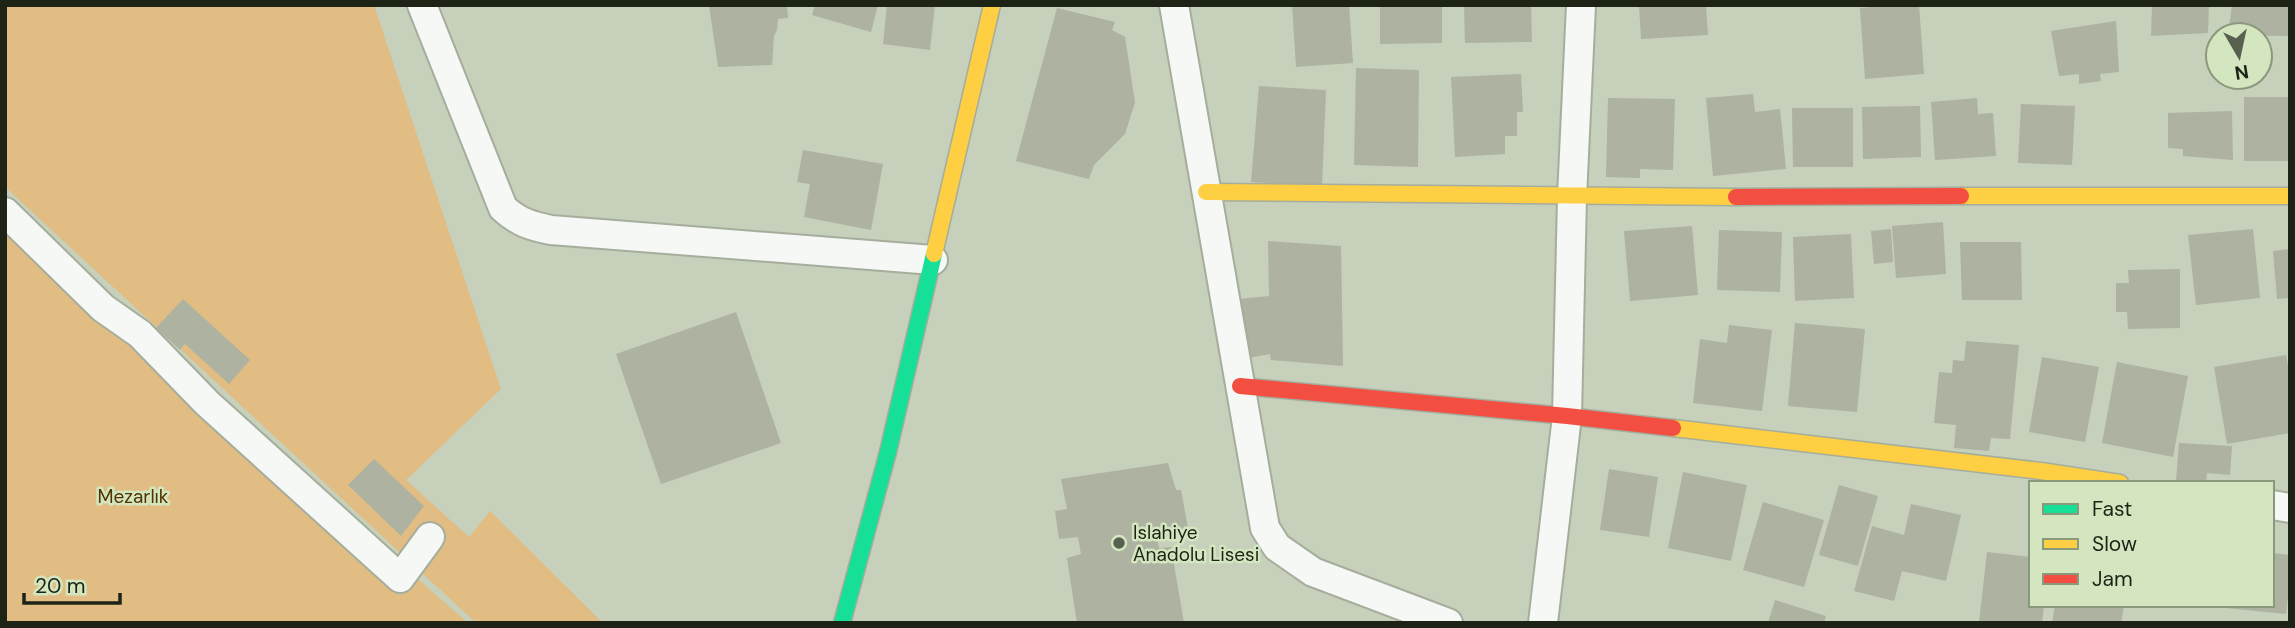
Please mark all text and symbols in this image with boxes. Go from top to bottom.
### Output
north arrow [2204,21,2274,91]
text: N [2233,59,2250,86]
legend [2029,481,2274,607]
park label: Mezarlık [98,484,169,509]
text: Fast [2092,495,2132,523]
place label: Islahiye Anadolu Lisesi [1133,520,1259,567]
text: Slow [2092,530,2137,558]
marker: Islahiye Anadolu Lisesi [1111,535,1127,551]
scale bar [24,562,121,606]
text: Jam [2092,565,2133,593]
text: 20 m [35,572,86,600]

